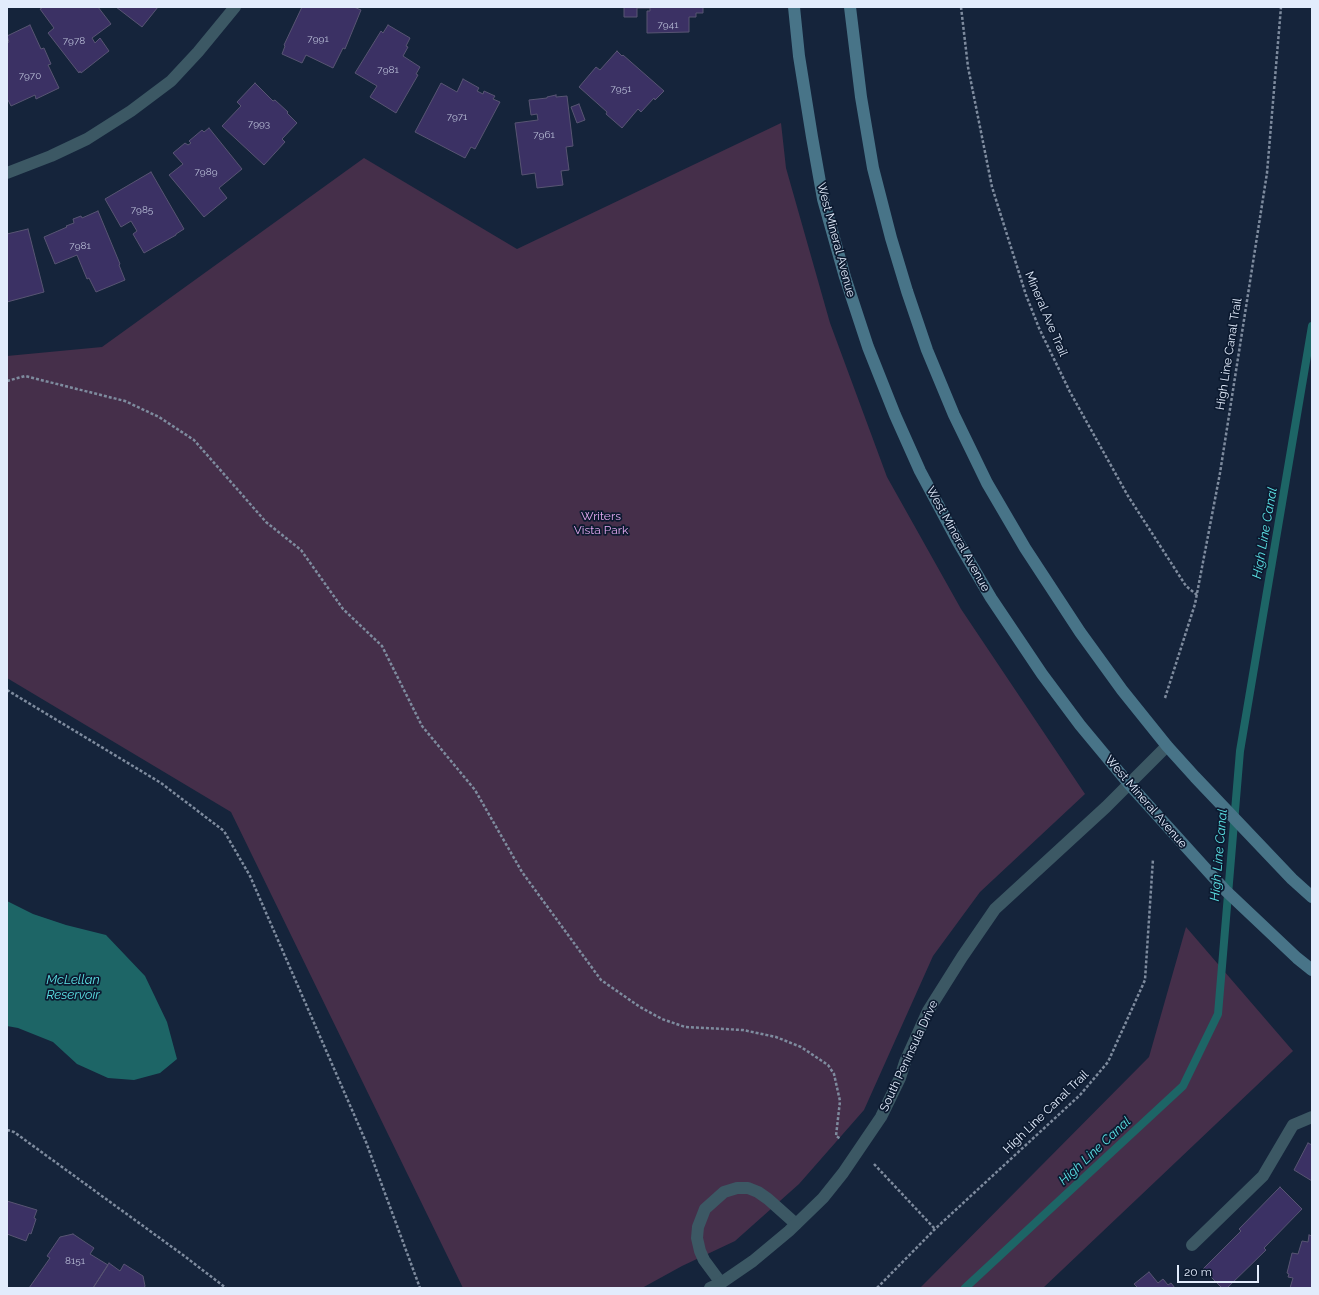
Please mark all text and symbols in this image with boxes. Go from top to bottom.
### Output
house number: 7941 [658,19,678,31]
house number: 7991 [307,33,329,45]
house number: 7978 [63,35,85,47]
house number: 7981 [377,64,399,76]
house number: 7970 [19,70,41,82]
house number: 7951 [611,83,631,95]
house number: 7971 [447,111,467,123]
house number: 7993 [248,118,270,130]
house number: 7961 [533,129,555,141]
house number: 7989 [195,166,217,178]
street label: West Mineral Avenue [814,181,858,299]
house number: 7985 [131,204,153,216]
house number: 7981 [69,240,91,252]
street label: Mineral Ave Trail [1022,269,1070,359]
street label: High Line Canal Trail [1213,297,1245,411]
street label: West Mineral Avenue [923,484,993,594]
water label: High Line Canal [1249,486,1281,580]
park label: Writers Vista Park [574,509,628,537]
street label: West Mineral Avenue [1102,753,1190,851]
water label: High Line Canal [1207,808,1231,902]
water label: McLellan Reservoir [46,972,100,1003]
street label: South Peninsula Drive [877,998,941,1114]
street label: High Line Canal Trail [1000,1068,1092,1156]
water label: High Line Canal [1056,1114,1134,1188]
house number: 8151 [65,1255,85,1267]
scale bar [1179,1257,1261,1283]
text: 20 m [1184,1265,1212,1279]

